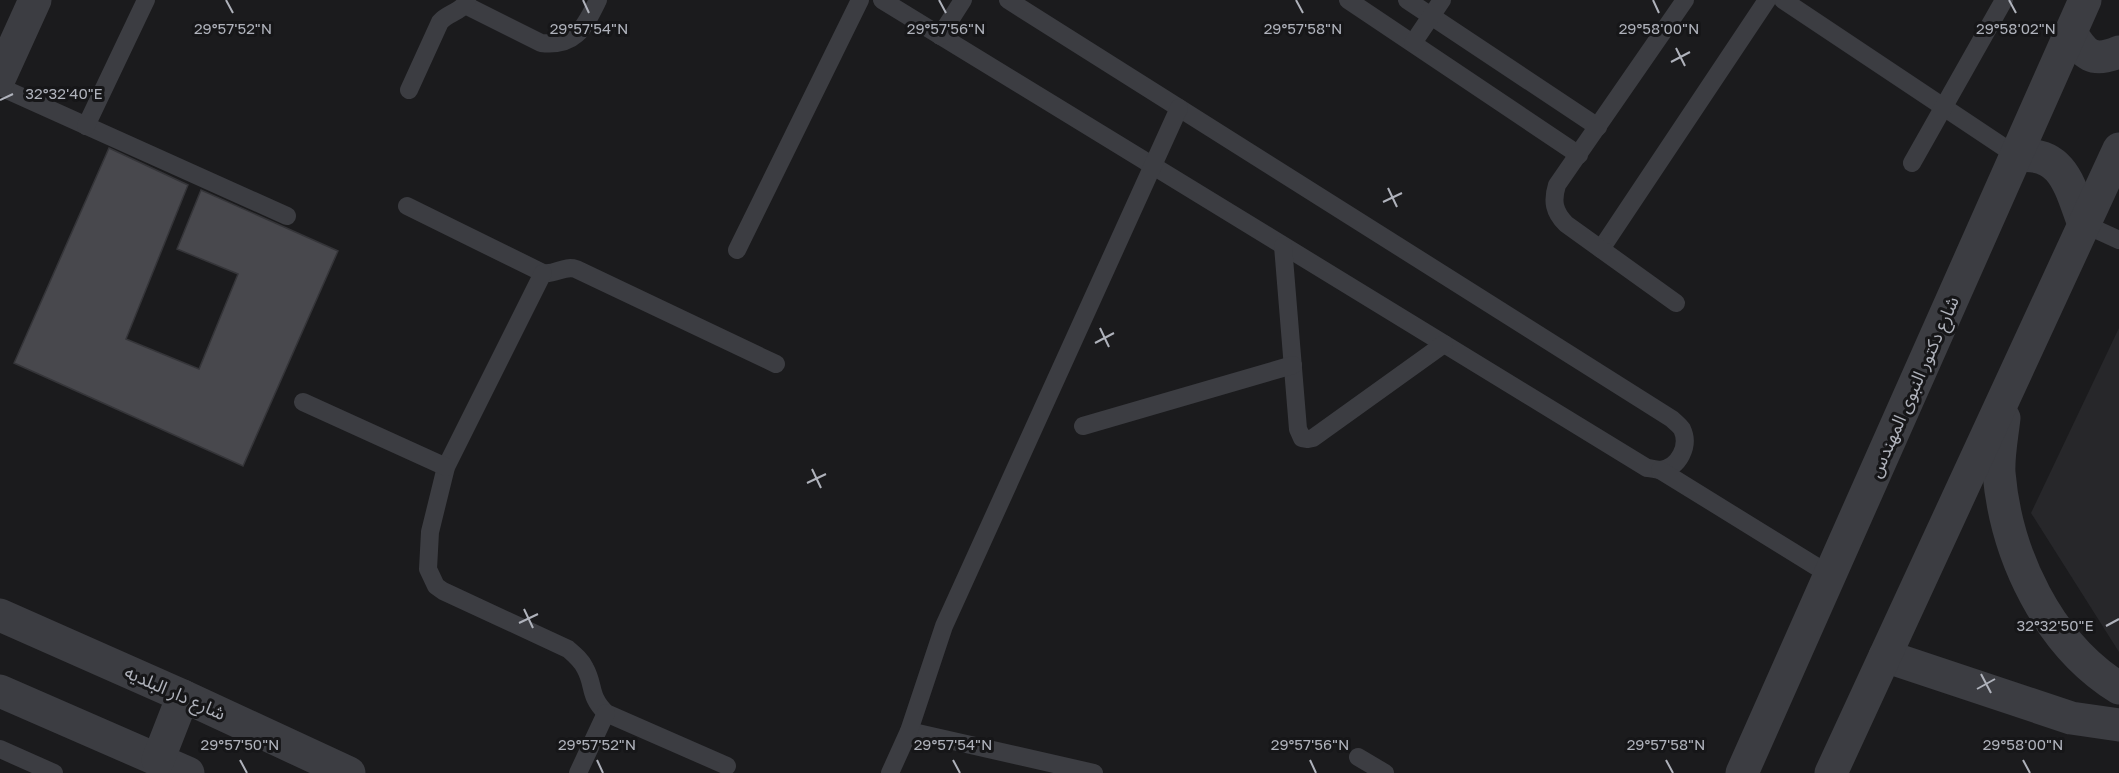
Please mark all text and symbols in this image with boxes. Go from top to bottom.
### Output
text: 29°57'52"N [194,19,272,37]
text: 29°57'54"N [550,19,628,37]
text: 29°57'56"N [907,19,985,37]
text: 29°57'58"N [1264,19,1342,37]
text: 29°58'00"N [1619,19,1699,37]
text: 29°58'02"N [1976,19,2056,37]
text: 32°32'40"E [25,84,103,102]
street label: شارع دكتور النبوى المهندس [1863,293,1967,482]
text: 32°32'50"E [2016,616,2094,634]
street label: شارع دار البلديه [120,660,229,728]
text: 29°57'50"N [201,735,279,753]
text: 29°57'52"N [558,735,636,753]
text: 29°57'54"N [914,735,992,753]
text: 29°57'56"N [1271,735,1349,753]
text: 29°57'58"N [1627,735,1705,753]
text: 29°58'00"N [1983,735,2063,753]

